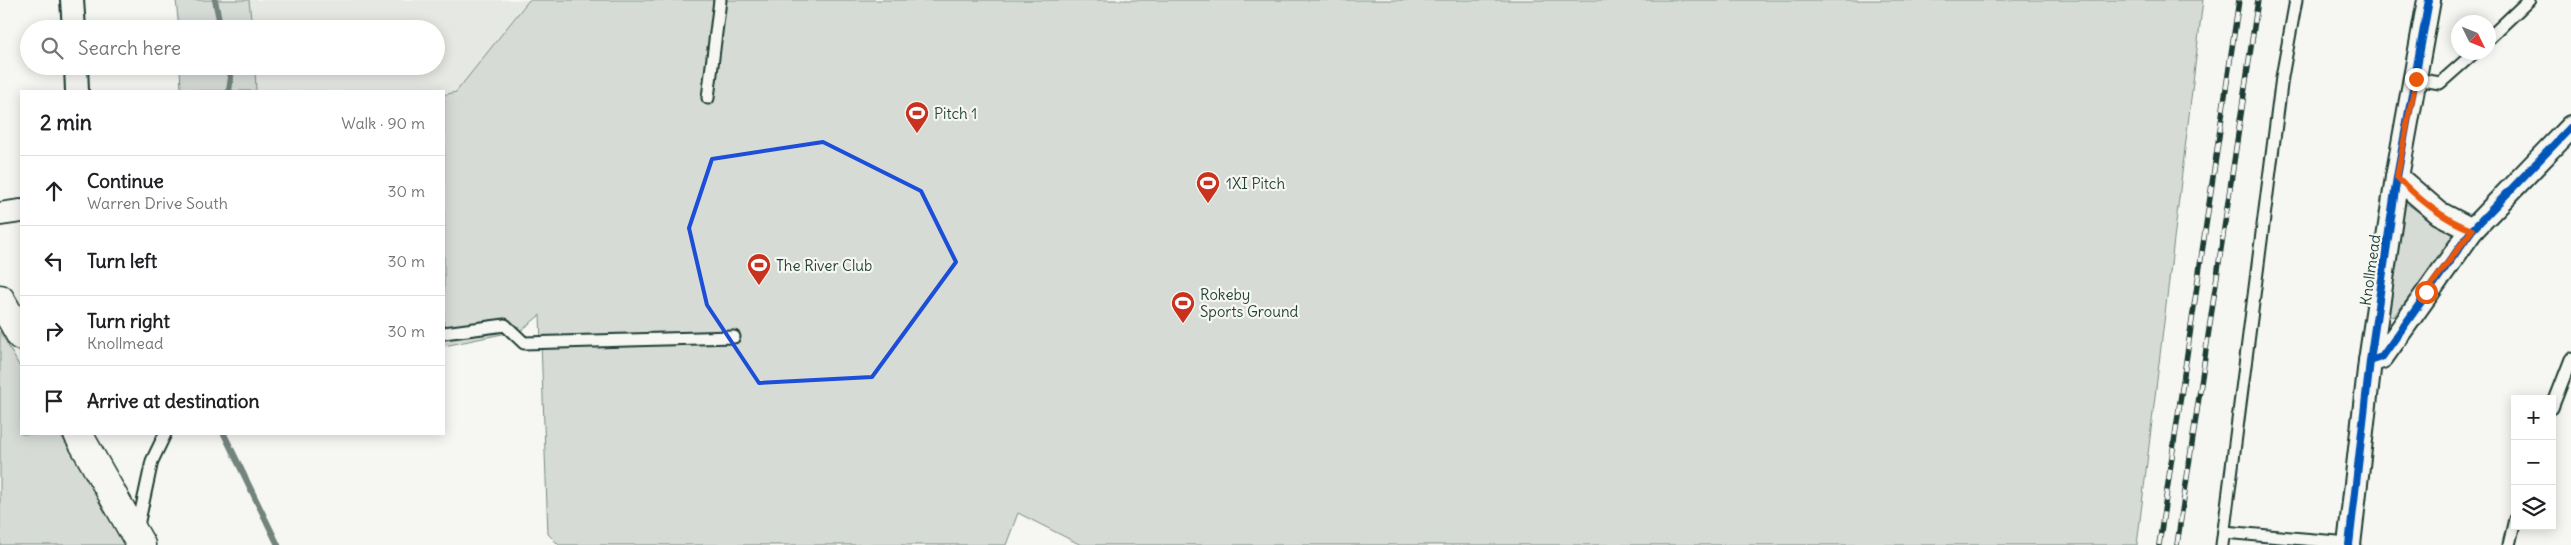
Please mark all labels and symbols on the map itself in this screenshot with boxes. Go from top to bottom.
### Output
north arrow [2451,15,2496,60]
route end [2405,68,2428,91]
sports icon: Pitch 1 [904,100,930,134]
place label: Pitch 1 [934,104,977,123]
sports icon: 1XI Pitch [1195,170,1221,204]
place label: 1XI Pitch [1226,174,1286,193]
street label: Knollmead [2356,233,2384,307]
sports icon: The River Club [746,252,772,286]
place label: The River Club [776,256,872,275]
route start [2415,281,2438,304]
place label: Rokeby Sports Ground [1200,285,1299,321]
sports icon: Rokeby Sports Ground [1170,290,1196,324]

